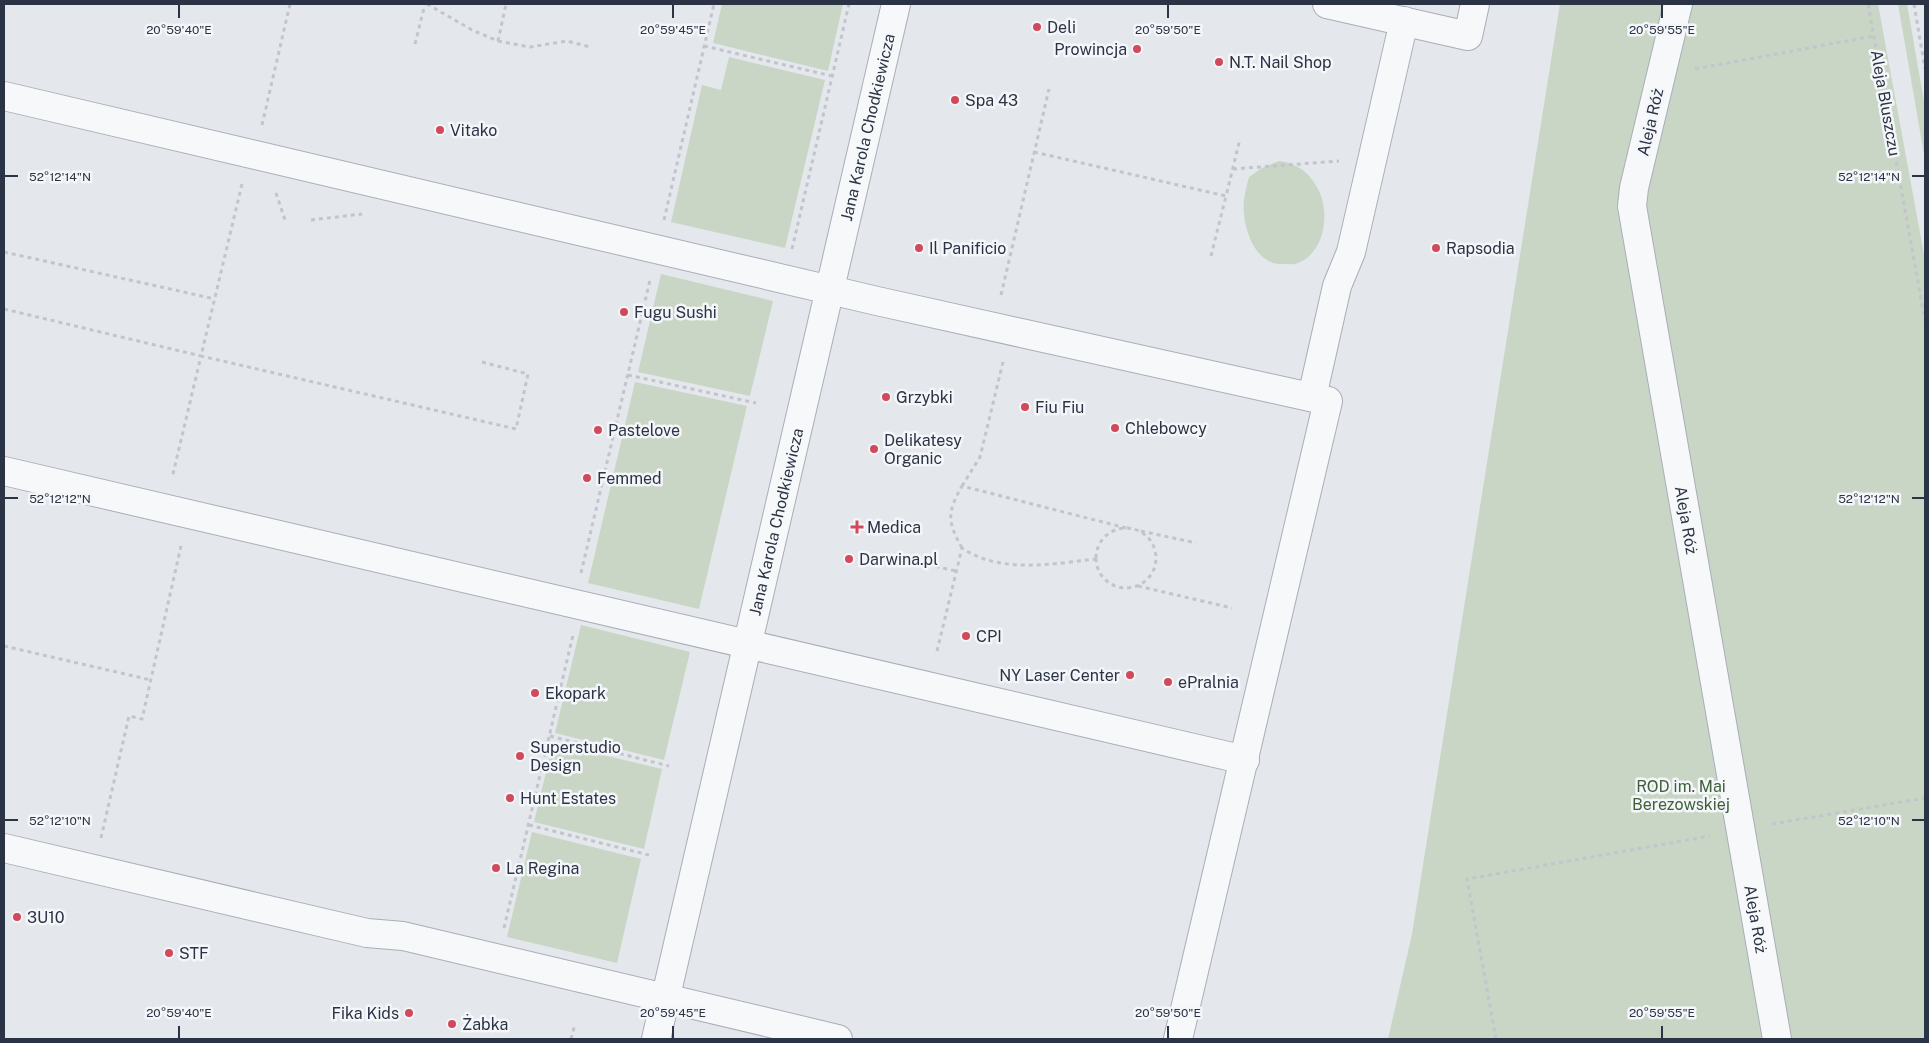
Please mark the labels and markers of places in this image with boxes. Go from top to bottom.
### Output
place label: Deli [1047,18,1076,37]
marker: Deli [1031,21,1043,33]
place label: Prowincja [1054,40,1127,59]
marker: Prowincja [1131,43,1143,55]
place label: N.T. Nail Shop [1229,53,1332,72]
marker: N.T. Nail Shop [1213,56,1225,68]
place label: Spa 43 [965,91,1018,110]
marker: Spa 43 [949,94,961,106]
place label: Vitako [450,121,497,140]
marker: Vitako [434,124,446,136]
place label: Il Panificio [929,239,1006,258]
place label: Rapsodia [1446,239,1515,258]
marker: Il Panificio [913,242,925,254]
marker: Rapsodia [1430,242,1442,254]
place label: Fugu Sushi [634,303,717,322]
marker: Fugu Sushi [618,306,630,318]
place label: Grzybki [896,388,953,407]
marker: Grzybki [880,391,892,403]
place label: Fiu Fiu [1035,398,1084,417]
marker: Fiu Fiu [1019,401,1031,413]
place label: Chlebowcy [1125,419,1207,438]
place label: Pastelove [608,421,680,440]
marker: Chlebowcy [1109,422,1121,434]
marker: Pastelove [592,424,604,436]
place label: Delikatesy Organic [884,431,962,468]
marker: Delikatesy Organic [868,443,880,455]
place label: Femmed [597,469,662,488]
marker: Femmed [581,472,593,484]
place label: Medica [867,518,921,537]
marker: Medica [851,521,863,533]
place label: Darwina.pl [859,550,938,569]
marker: Darwina.pl [843,553,855,565]
place label: CPI [976,627,1002,646]
marker: CPI [960,630,972,642]
place label: NY Laser Center [999,666,1120,685]
marker: NY Laser Center [1124,669,1136,681]
place label: ePralnia [1178,673,1239,692]
marker: ePralnia [1162,676,1174,688]
place label: Ekopark [545,684,606,703]
marker: Ekopark [529,687,541,699]
place label: Superstudio Design [530,738,621,775]
marker: Superstudio Design [514,750,526,762]
place label: Hunt Estates [520,789,616,808]
marker: Hunt Estates [504,792,516,804]
place label: La Regina [506,859,579,878]
marker: La Regina [490,862,502,874]
place label: 3U10 [27,908,65,927]
marker: 3U10 [11,911,23,923]
place label: STF [179,944,208,963]
marker: STF [163,947,175,959]
place label: Fika Kids [331,1004,399,1023]
marker: Fika Kids [403,1007,415,1019]
place label: Żabka [462,1014,508,1034]
marker: Żabka [446,1018,458,1030]

